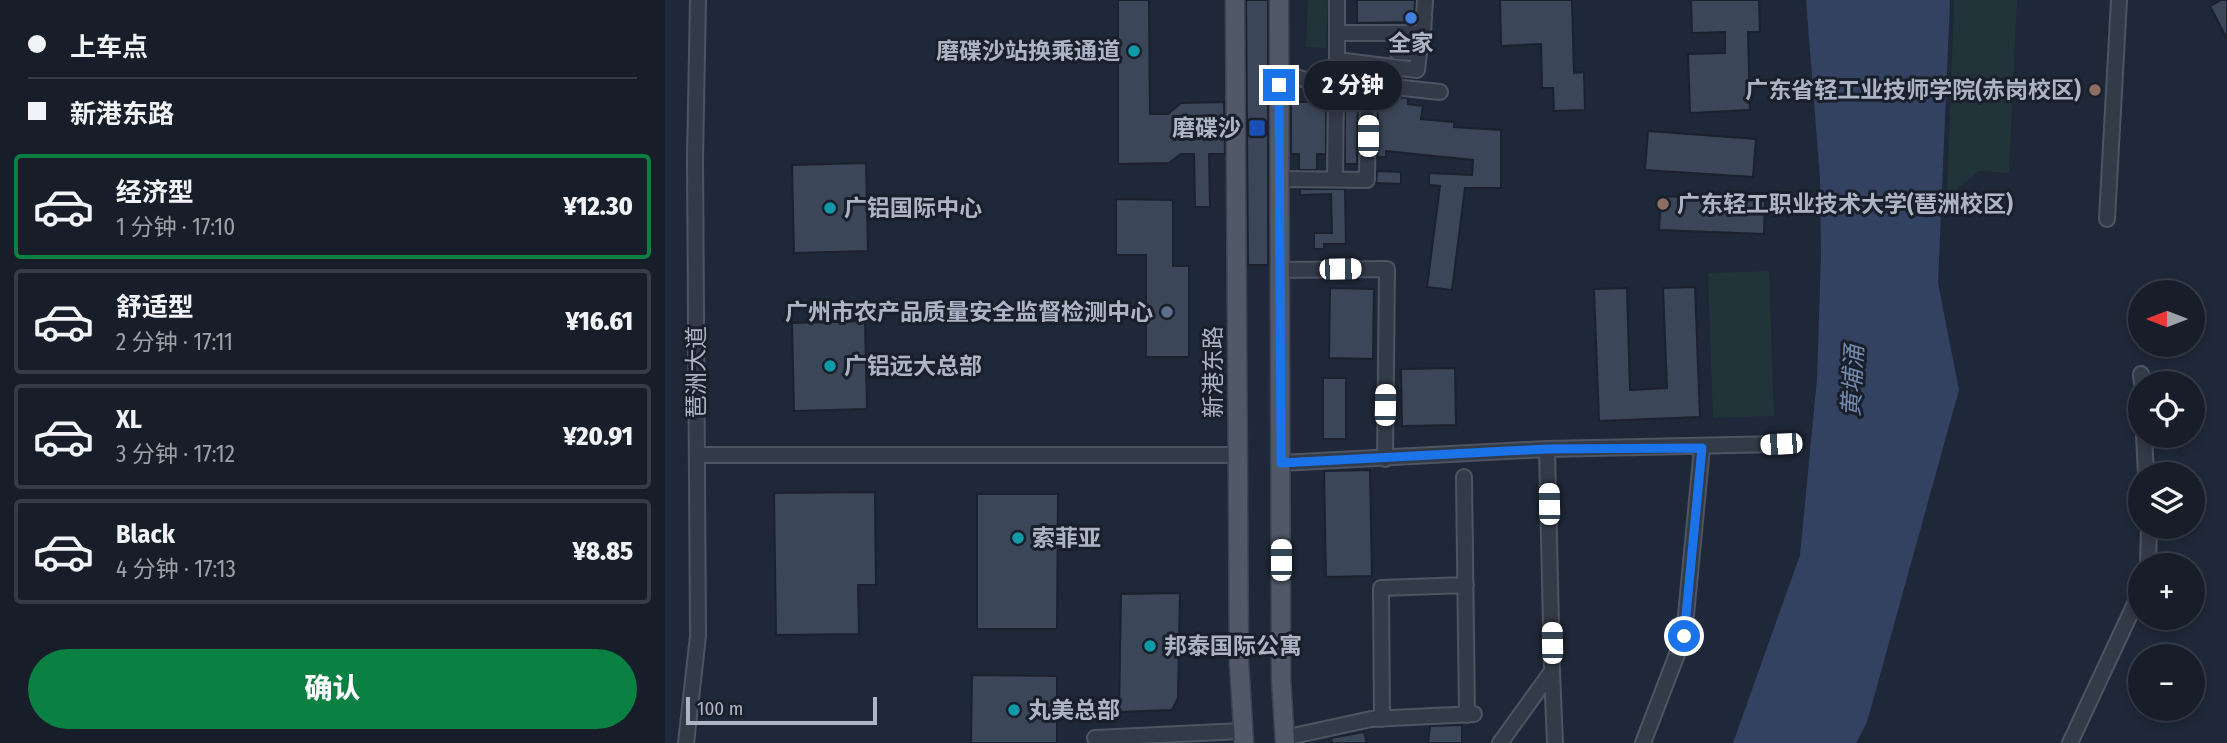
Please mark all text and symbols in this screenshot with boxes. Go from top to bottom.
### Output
marker: 全家 [1403,10,1419,26]
place label: 全家 [1388,29,1434,57]
text: 上车点 [70,32,148,63]
place label: 磨碟沙站换乘通道 [936,37,1120,65]
marker: 磨碟沙站换乘通道 [1126,43,1142,59]
callout: 2 分钟 [1303,60,1401,110]
route end [1263,69,1295,101]
text: 2 分钟 [1322,71,1384,99]
place label: 广东省轻工业技师学院(赤岗校区) [1745,76,2081,104]
marker: 广东省轻工业技师学院(赤岗校区) [2087,82,2103,98]
text: 新港东路 [70,99,174,130]
place label: 磨碟沙 [1172,114,1241,142]
car [1358,115,1379,157]
marker: 磨碟沙 [1247,118,1267,138]
icon: car [32,175,95,238]
text: 经济型 [116,177,194,208]
place label: 广东轻工职业技术大学(琶洲校区) [1677,190,2013,218]
text: ¥12.30 [563,191,633,222]
place label: 广铝国际中心 [844,194,982,222]
marker: 广东轻工职业技术大学(琶洲校区) [1655,196,1671,212]
marker: 广铝国际中心 [822,200,838,216]
text: 1 分钟 · 17:10 [116,213,235,241]
car [1319,258,1362,280]
north arrow [2128,280,2205,357]
map controls [2128,280,2205,721]
icon: car [32,290,95,353]
text: 舒适型 [116,292,194,323]
place label: 广州市农产品质量安全监督检测中心 [785,298,1153,326]
marker: 广州市农产品质量安全监督检测中心 [1159,304,1175,320]
text: ¥16.61 [566,306,633,337]
street label: 琶洲大道 [682,326,710,418]
street label: 新港东路 [1199,326,1227,418]
text: 2 分钟 · 17:11 [116,328,233,356]
water label: 黄埔涌 [1837,341,1869,418]
place label: 广铝远大总部 [844,352,982,380]
marker: 广铝远大总部 [822,358,838,374]
button: locate [2128,371,2205,448]
car [1375,384,1396,426]
text: XL [116,404,142,435]
icon: car [32,405,95,468]
text: ¥20.91 [563,421,633,452]
car [1760,432,1803,456]
text: 3 分钟 · 17:12 [116,440,235,468]
button: layers [2128,462,2205,539]
car [1539,483,1560,525]
text: Black [116,519,175,550]
icon: car [32,520,95,583]
place label: 索菲亚 [1032,524,1101,552]
marker: 索菲亚 [1010,530,1026,546]
text: ¥8.85 [573,536,633,567]
car [1271,539,1292,581]
button: + [2128,553,2205,630]
text: 4 分钟 · 17:13 [116,555,236,583]
route start [1668,620,1700,652]
car [1542,622,1563,664]
place label: 邦泰国际公寓 [1164,632,1302,660]
marker: 邦泰国际公寓 [1142,638,1158,654]
button: − [2128,644,2205,721]
button: 确认 [28,649,637,729]
scale bar [686,694,877,726]
place label: 丸美总部 [1028,696,1120,724]
text: 100 m [697,697,743,720]
marker: 丸美总部 [1006,702,1022,718]

